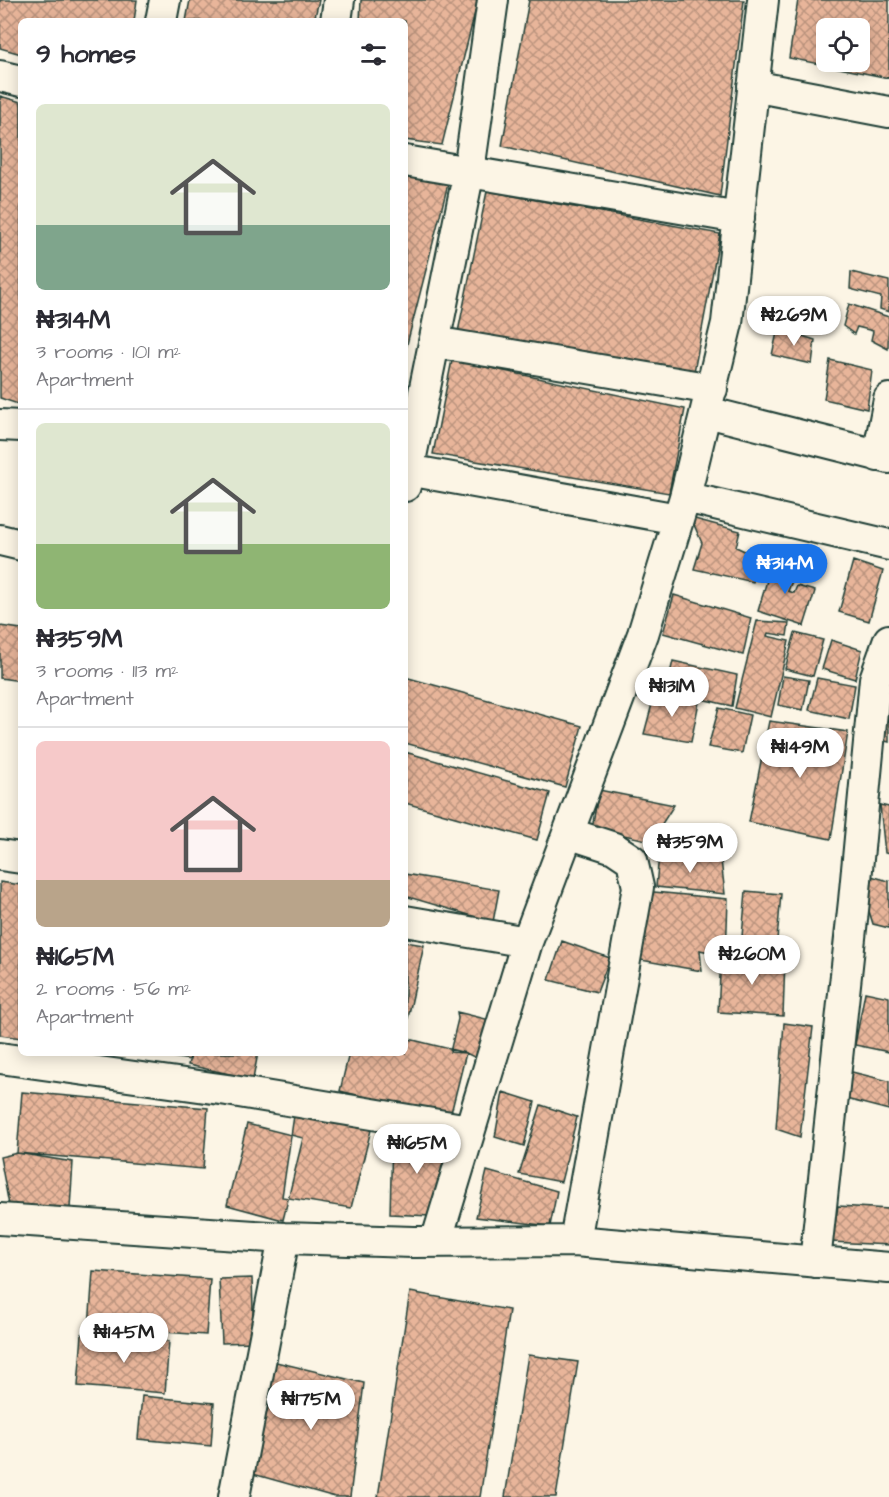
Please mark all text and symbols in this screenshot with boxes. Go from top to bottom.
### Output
map controls [816,18,870,72]
button: locate [816,18,870,72]
text: 9 homes [36,36,136,72]
icon: filters [357,38,390,71]
icon: home [159,143,267,251]
pin: ₦269M [752,296,836,347]
text: ₦269M [761,301,827,329]
text: ₦314M [36,302,111,338]
text: 3 rooms · 101 m² [36,338,181,366]
text: Apartment [36,366,134,394]
icon: home [159,462,267,570]
pin: ₦314M [743,544,827,595]
text: ₦314M [756,549,814,577]
text: ₦359M [36,621,123,657]
text: 3 rooms · 113 m² [36,657,179,685]
pin: ₦131M [630,667,714,718]
text: ₦131M [649,672,695,700]
text: Apartment [36,685,134,713]
pin: ₦149M [758,728,842,779]
text: ₦149M [771,733,829,761]
icon: home [159,780,267,888]
pin: ₦359M [648,823,732,874]
text: ₦359M [657,828,723,856]
pin: ₦260M [710,935,794,986]
text: ₦165M [36,939,114,975]
text: ₦260M [718,940,786,968]
text: 2 rooms · 56 m² [36,975,191,1003]
text: Apartment [36,1003,134,1031]
pin: ₦165M [375,1124,459,1175]
text: ₦165M [387,1129,447,1157]
pin: ₦145M [82,1313,166,1364]
text: ₦145M [93,1318,155,1346]
pin: ₦175M [269,1380,353,1431]
text: ₦175M [281,1385,341,1413]

